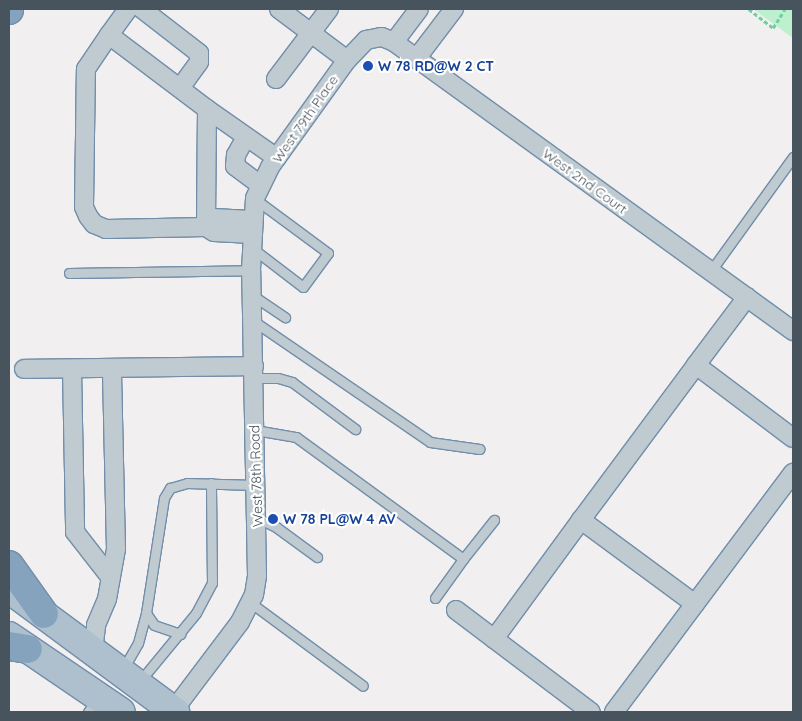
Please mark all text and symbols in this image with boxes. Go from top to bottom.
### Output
place label: W 78 RD@W 2 CT [378,58,494,74]
marker: W 78 RD@W 2 CT [362,60,374,72]
street label: West 79th Place [269,72,341,166]
street label: West 2nd Court [540,145,630,217]
street label: West 78th Road [246,425,266,527]
place label: W 78 PL@W 4 AV [283,511,396,527]
marker: W 78 PL@W 4 AV [267,513,279,525]

